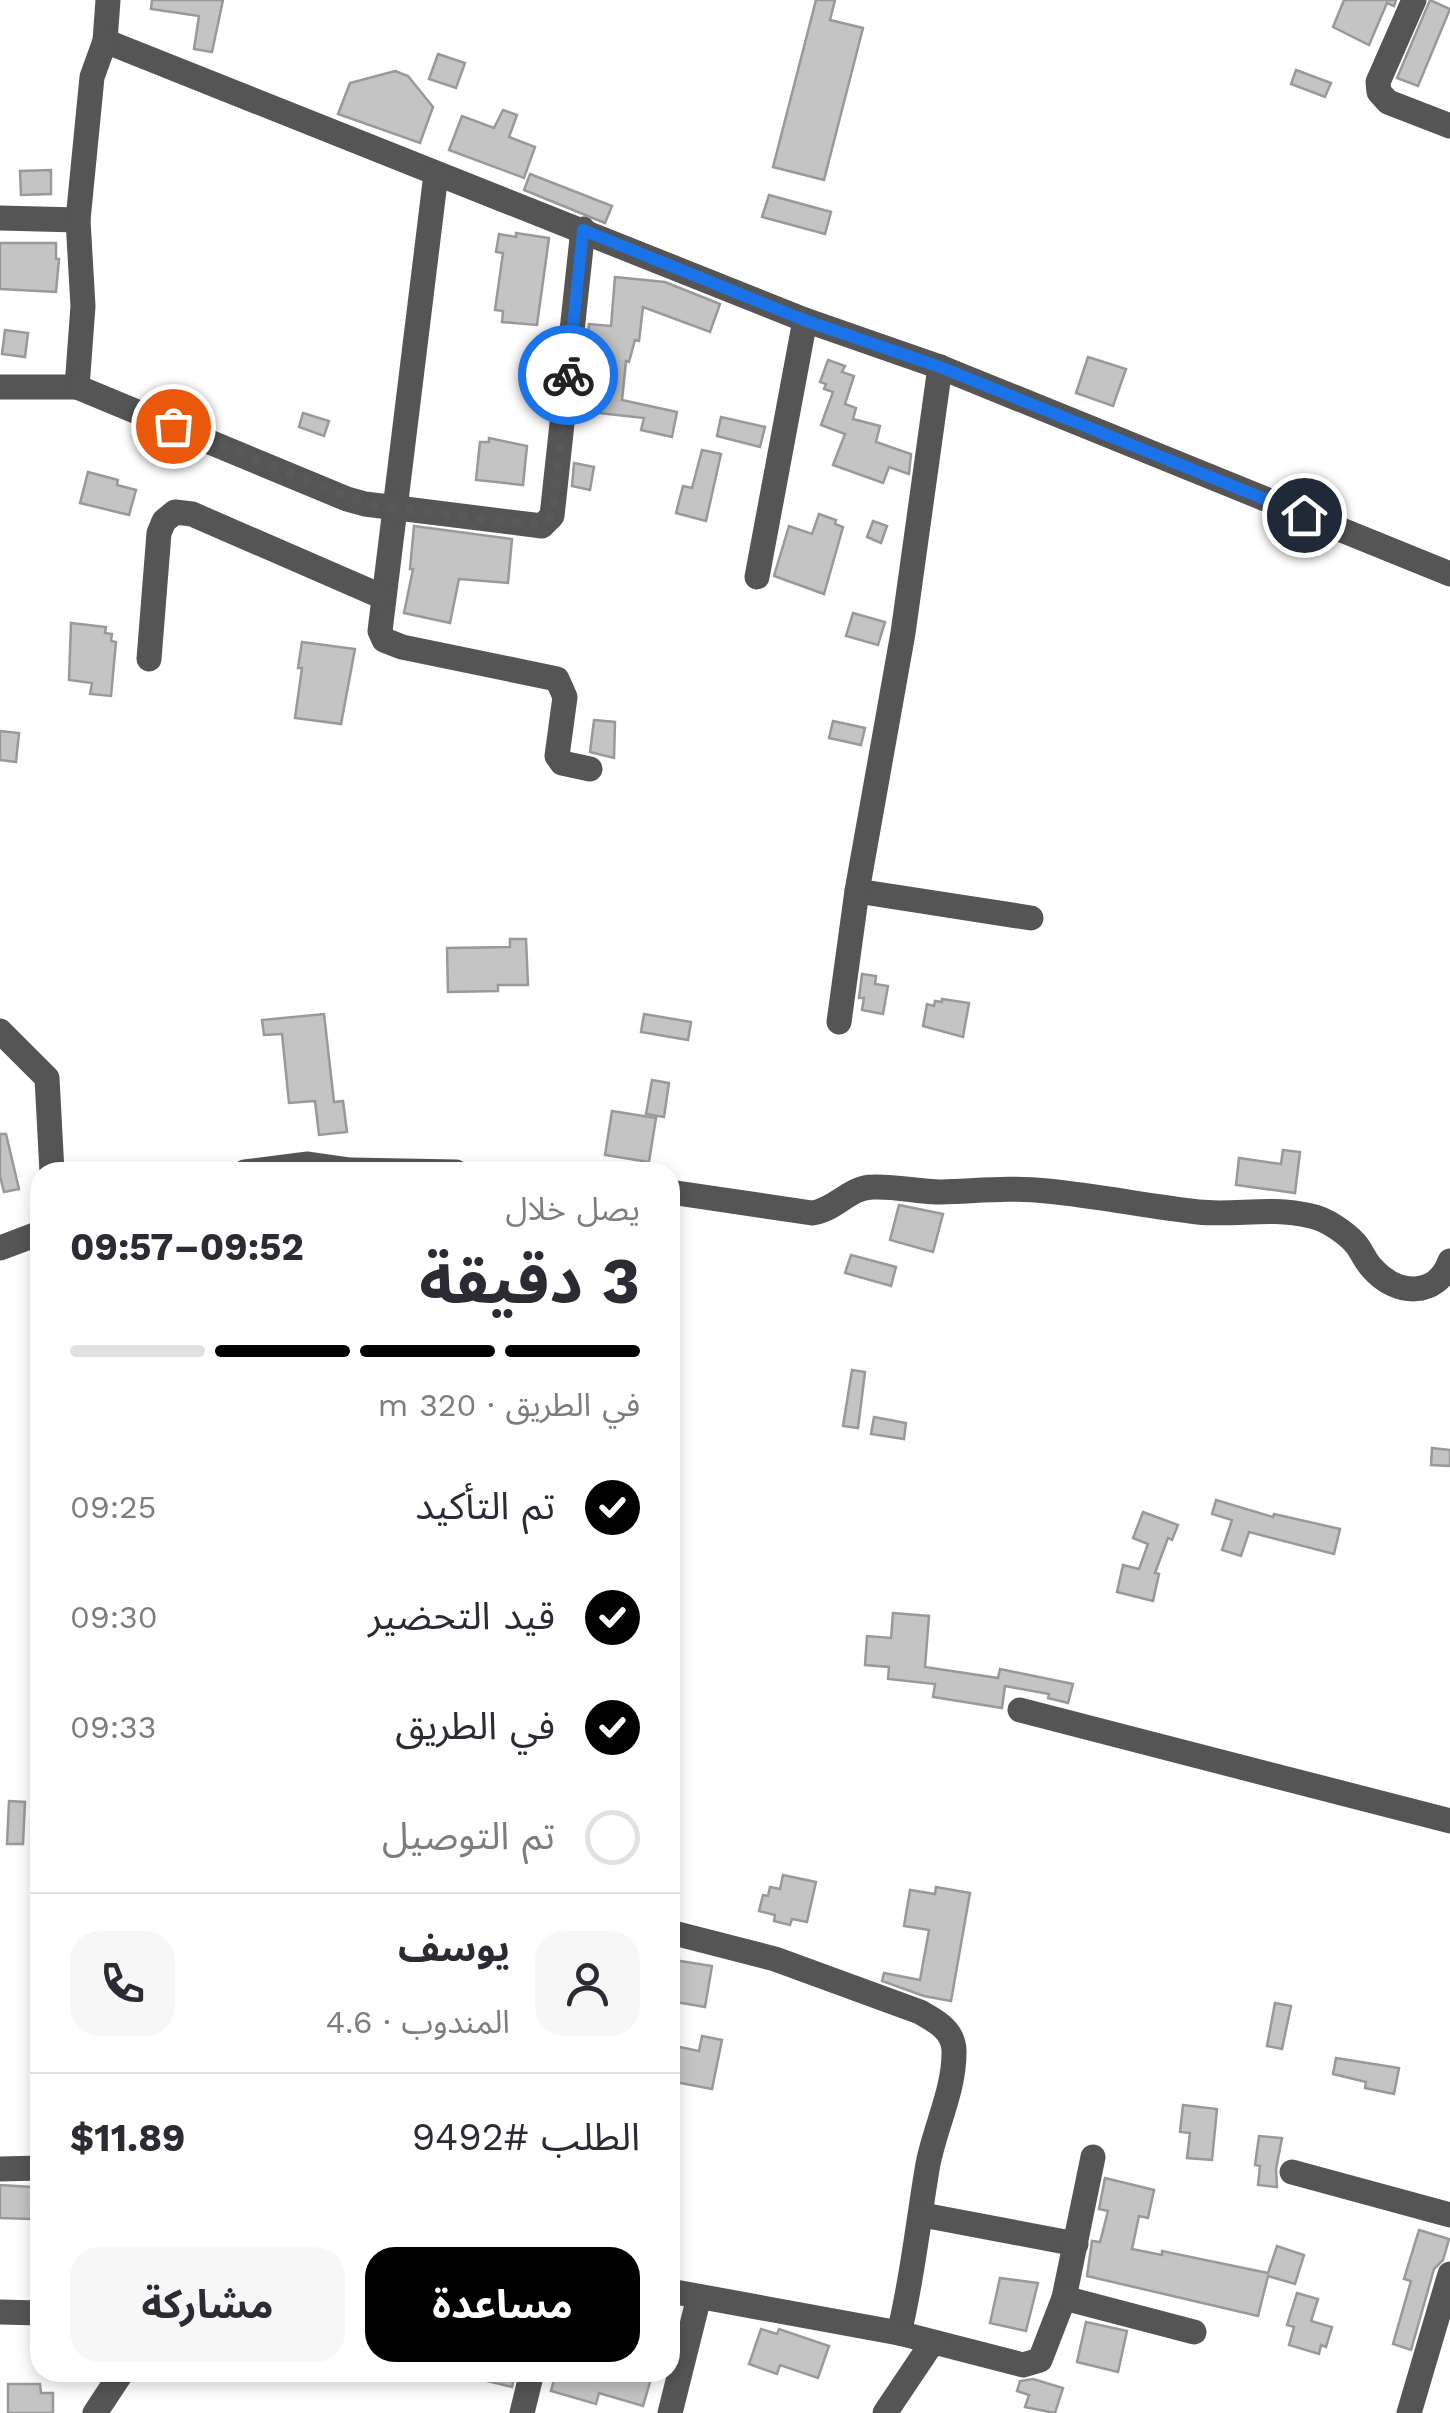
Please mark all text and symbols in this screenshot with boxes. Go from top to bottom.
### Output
courier [518,325,618,425]
icon: bike [541,348,596,403]
pin [131,384,216,469]
icon: bag [146,399,201,454]
pin [1262,473,1347,558]
icon: home [1277,488,1332,543]
text: يصل خلال [506,1190,640,1228]
text: 09:52–09:57 [70,1225,304,1269]
text: 3 دقيقة [419,1243,640,1319]
text: في الطريق · 320 m [378,1386,640,1424]
icon: check [585,1480,640,1535]
text: تم التأكيد [415,1484,555,1528]
text: 09:25 [70,1488,156,1526]
icon: check [585,1590,640,1645]
text: قيد التحضير [368,1594,555,1638]
text: 09:30 [70,1598,158,1636]
icon: check [585,1700,640,1755]
text: في الطريق [395,1704,555,1748]
text: 09:33 [70,1708,156,1746]
text: تم التوصيل [382,1814,555,1858]
text: يوسف [398,1926,510,1970]
button: phone [70,1931,175,2036]
button: person [535,1931,640,2036]
text: المندوب · 4.6 [326,2003,510,2041]
text: الطلب #9492 [412,2115,640,2159]
text: $11.89 [70,2116,185,2160]
button: مشاركة [70,2247,345,2362]
button: مساعدة [365,2247,640,2362]

